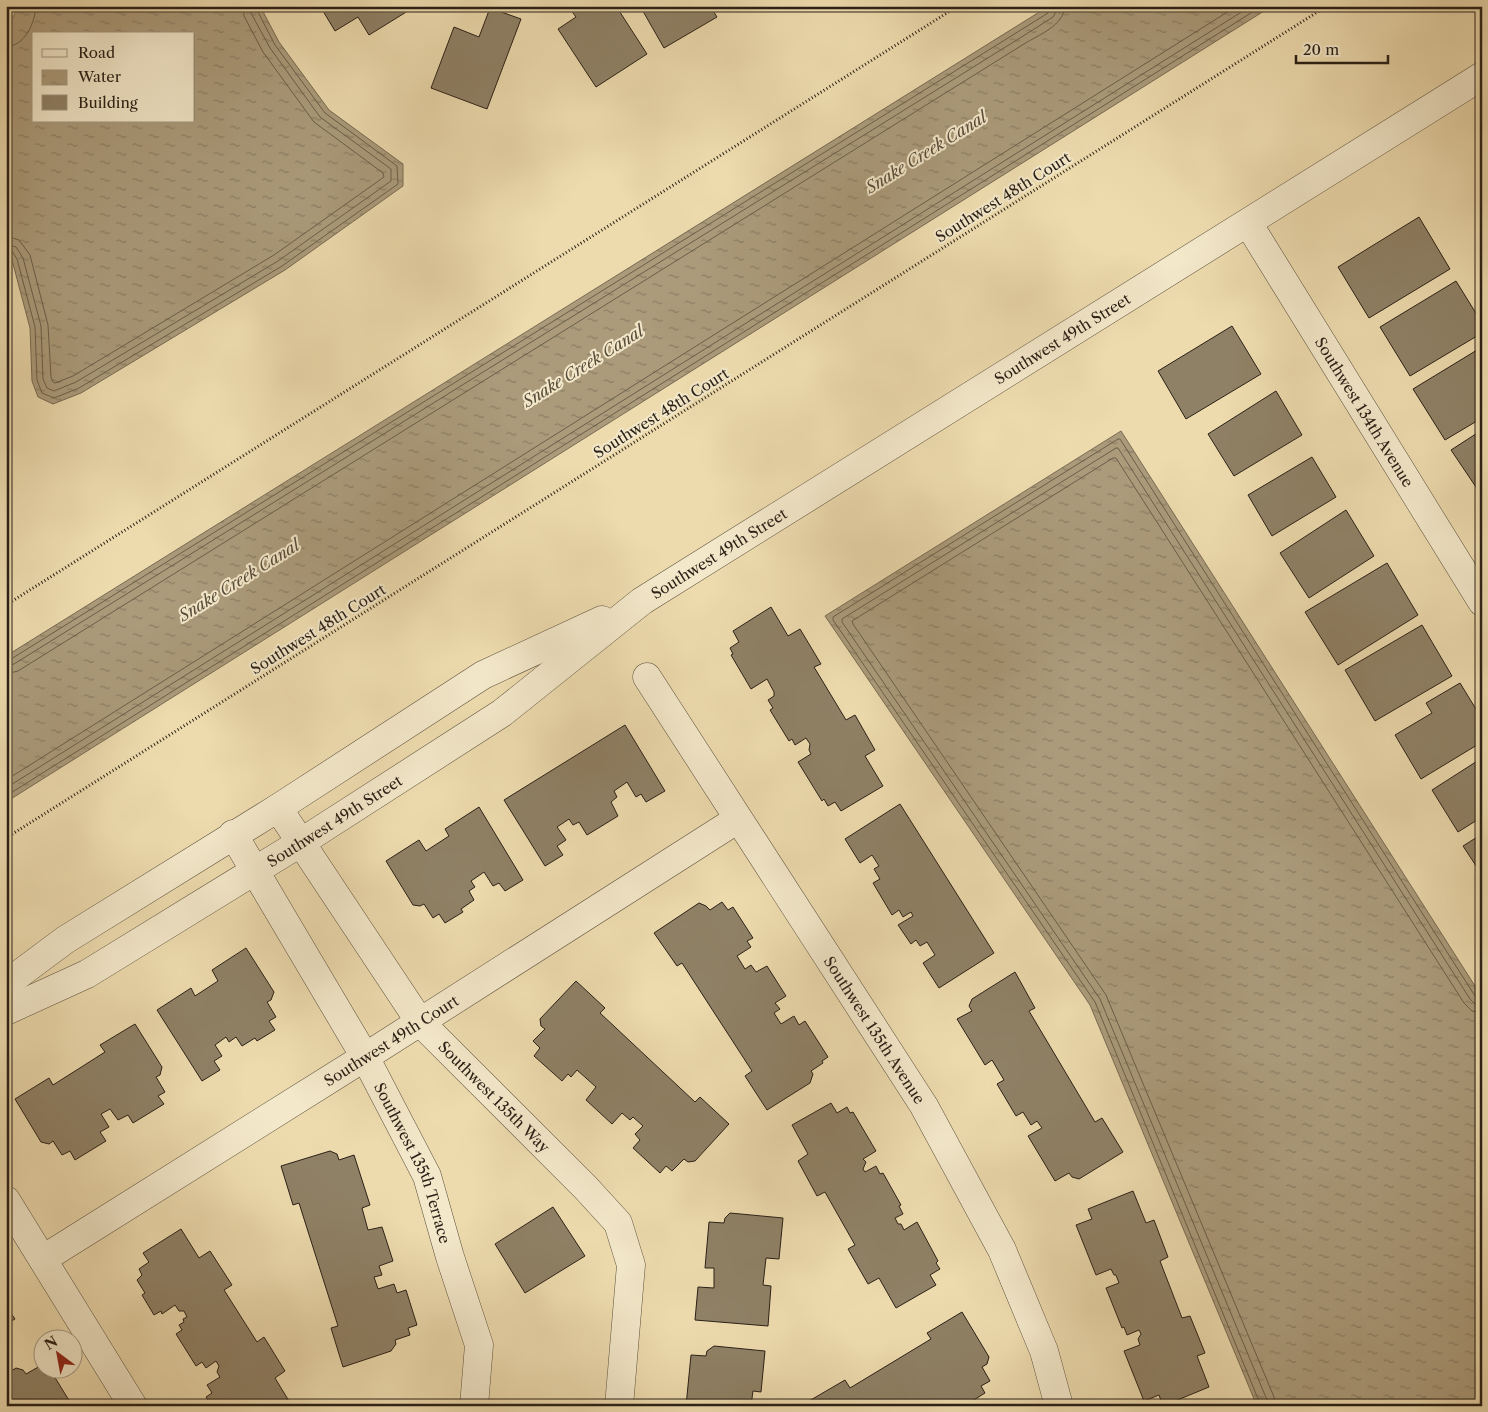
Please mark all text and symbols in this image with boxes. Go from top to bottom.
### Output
legend [32,32,195,122]
scale bar [1296,32,1388,64]
text: 20 m [1303,40,1339,59]
text: Road [78,43,115,62]
text: Water [77,67,122,86]
text: Building [78,93,138,112]
water label: Snake Creek Canal [861,106,992,198]
street label: Southwest 48th Court [932,147,1075,246]
street label: Southwest 49th Street [991,288,1134,388]
water label: Snake Creek Canal [518,320,649,412]
street label: Southwest 134th Avenue [1311,333,1418,490]
street label: Southwest 48th Court [590,363,733,462]
street label: Southwest 49th Street [647,503,791,603]
water label: Snake Creek Canal [174,534,305,626]
street label: Southwest 48th Court [247,579,390,678]
street label: Southwest 49th Street [263,770,406,871]
street label: Southwest 135th Avenue [820,952,929,1107]
street label: Southwest 49th Court [320,990,462,1090]
street label: Southwest 135th Way [435,1037,555,1157]
street label: Southwest 135th Terrace [370,1079,455,1246]
north arrow [32,1330,82,1380]
text: N [41,1332,61,1354]

